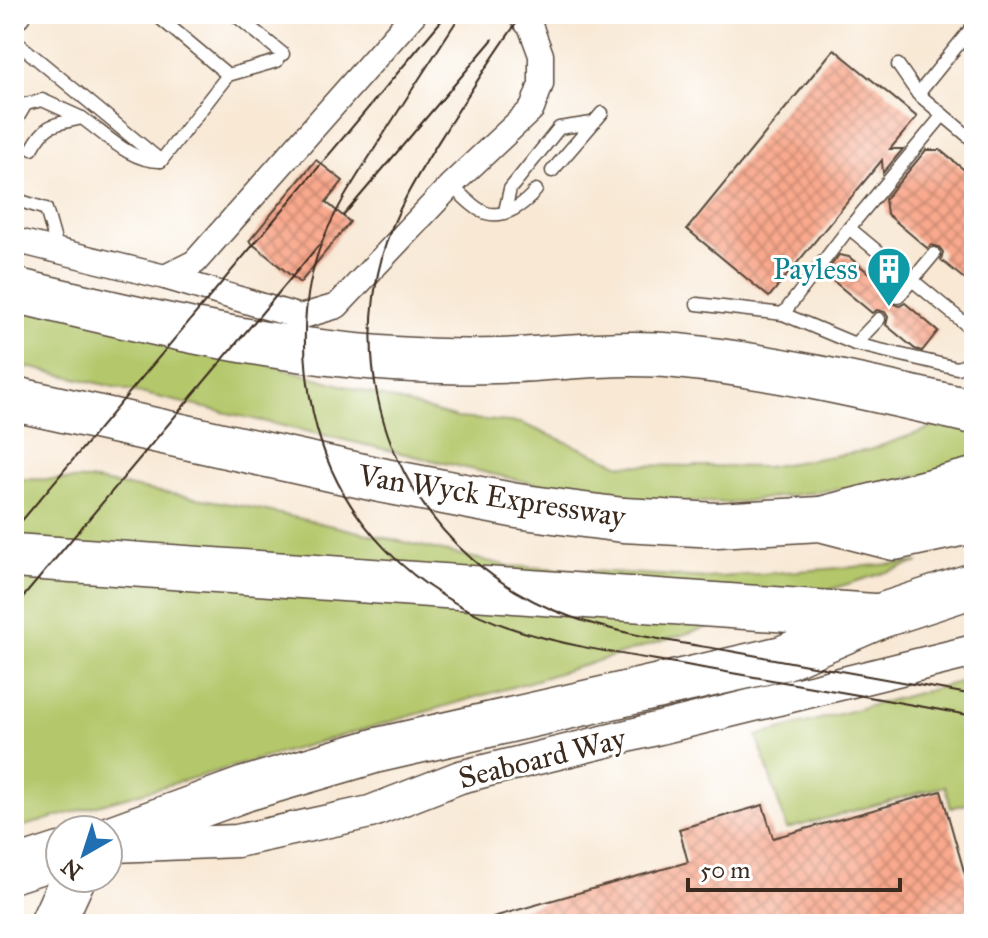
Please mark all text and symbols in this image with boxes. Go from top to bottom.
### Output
building icon: Payless [865,245,913,308]
place label: Payless [773,251,858,287]
street label: Van Wyck Expressway [355,457,629,535]
street label: Seaboard Way [455,720,630,796]
north arrow [44,814,124,894]
scale bar [688,842,900,892]
text: N [56,853,87,886]
text: 50 m [700,855,750,885]

